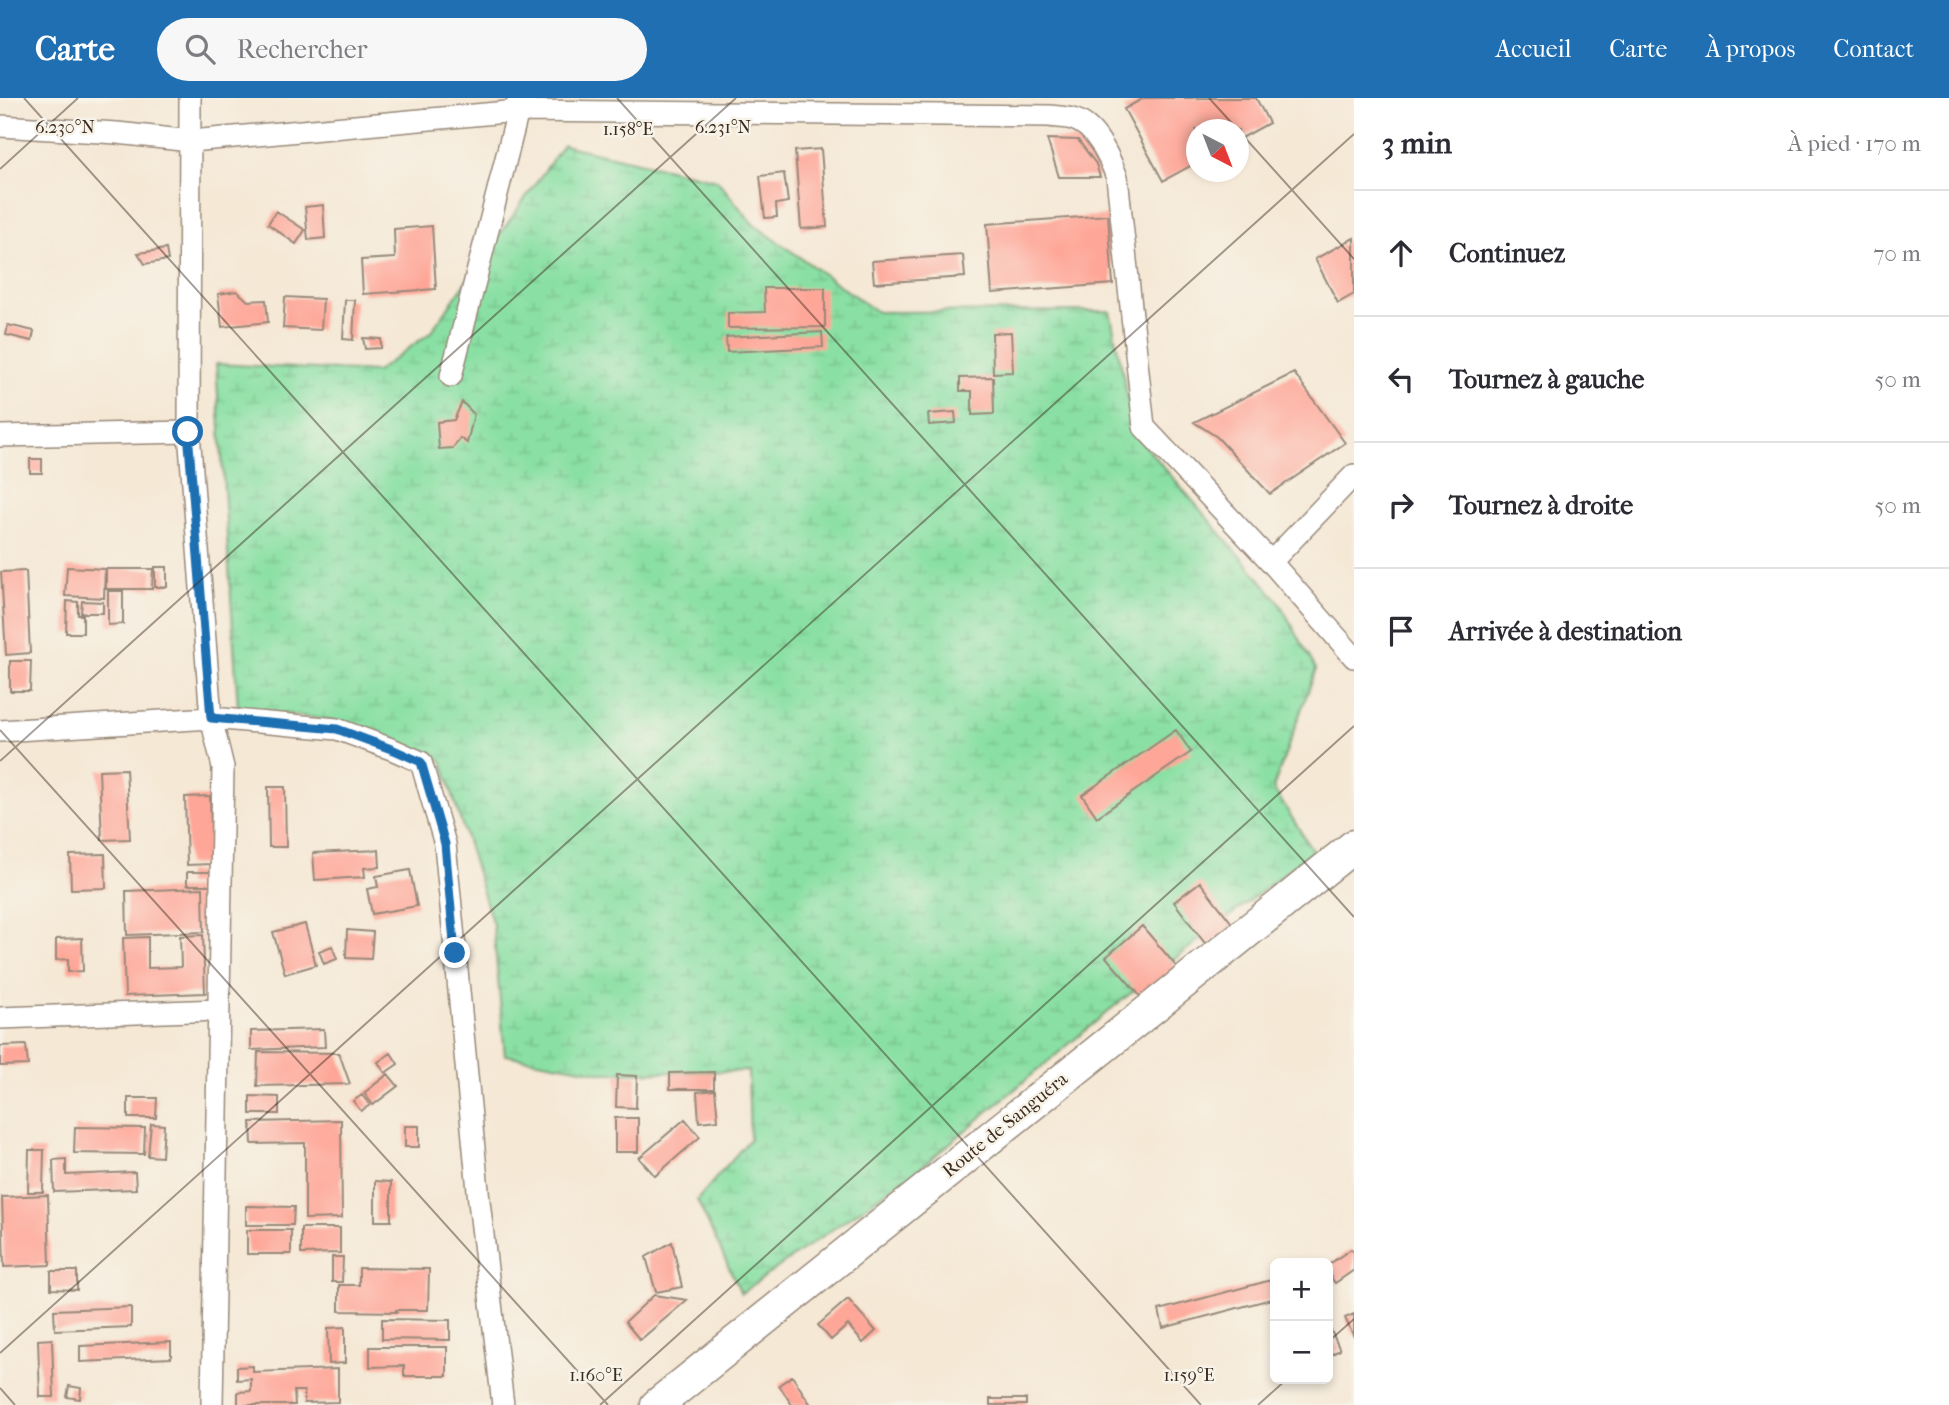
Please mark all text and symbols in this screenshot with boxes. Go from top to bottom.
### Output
search box [157,18,647,81]
text: Carte [35,30,115,69]
icon: search [181,30,219,68]
text: Rechercher [237,34,368,65]
text: Accueil [1496,35,1571,63]
text: Carte [1609,35,1667,63]
text: À propos [1705,35,1795,63]
text: Contact [1833,35,1914,63]
text: 6.230°N [35,117,95,138]
text: 6.231°N [695,117,752,138]
text: 1.158°E [603,119,653,140]
north arrow [1186,119,1249,182]
text: 3 min [1382,126,1452,161]
text: À pied · 170 m [1788,130,1921,157]
icon: ahead [1382,234,1420,272]
text: Continuez [1449,238,1565,269]
text: 70 m [1873,240,1921,267]
icon: left [1382,360,1420,398]
text: Tournez à gauche [1449,364,1644,395]
text: 50 m [1874,366,1921,393]
route start [172,416,203,447]
icon: right [1382,486,1420,524]
text: Tournez à droite [1449,490,1633,521]
text: 50 m [1874,492,1921,519]
icon: arrive [1382,612,1420,650]
text: Arrivée à destination [1449,616,1682,647]
route end [439,937,470,968]
street label: Route de Sanguéra [938,1068,1072,1182]
map controls [1270,1258,1333,1384]
button: + [1270,1258,1333,1321]
button: − [1270,1321,1333,1384]
text: 1.160°E [569,1365,623,1386]
text: 1.159°E [1163,1365,1215,1386]

